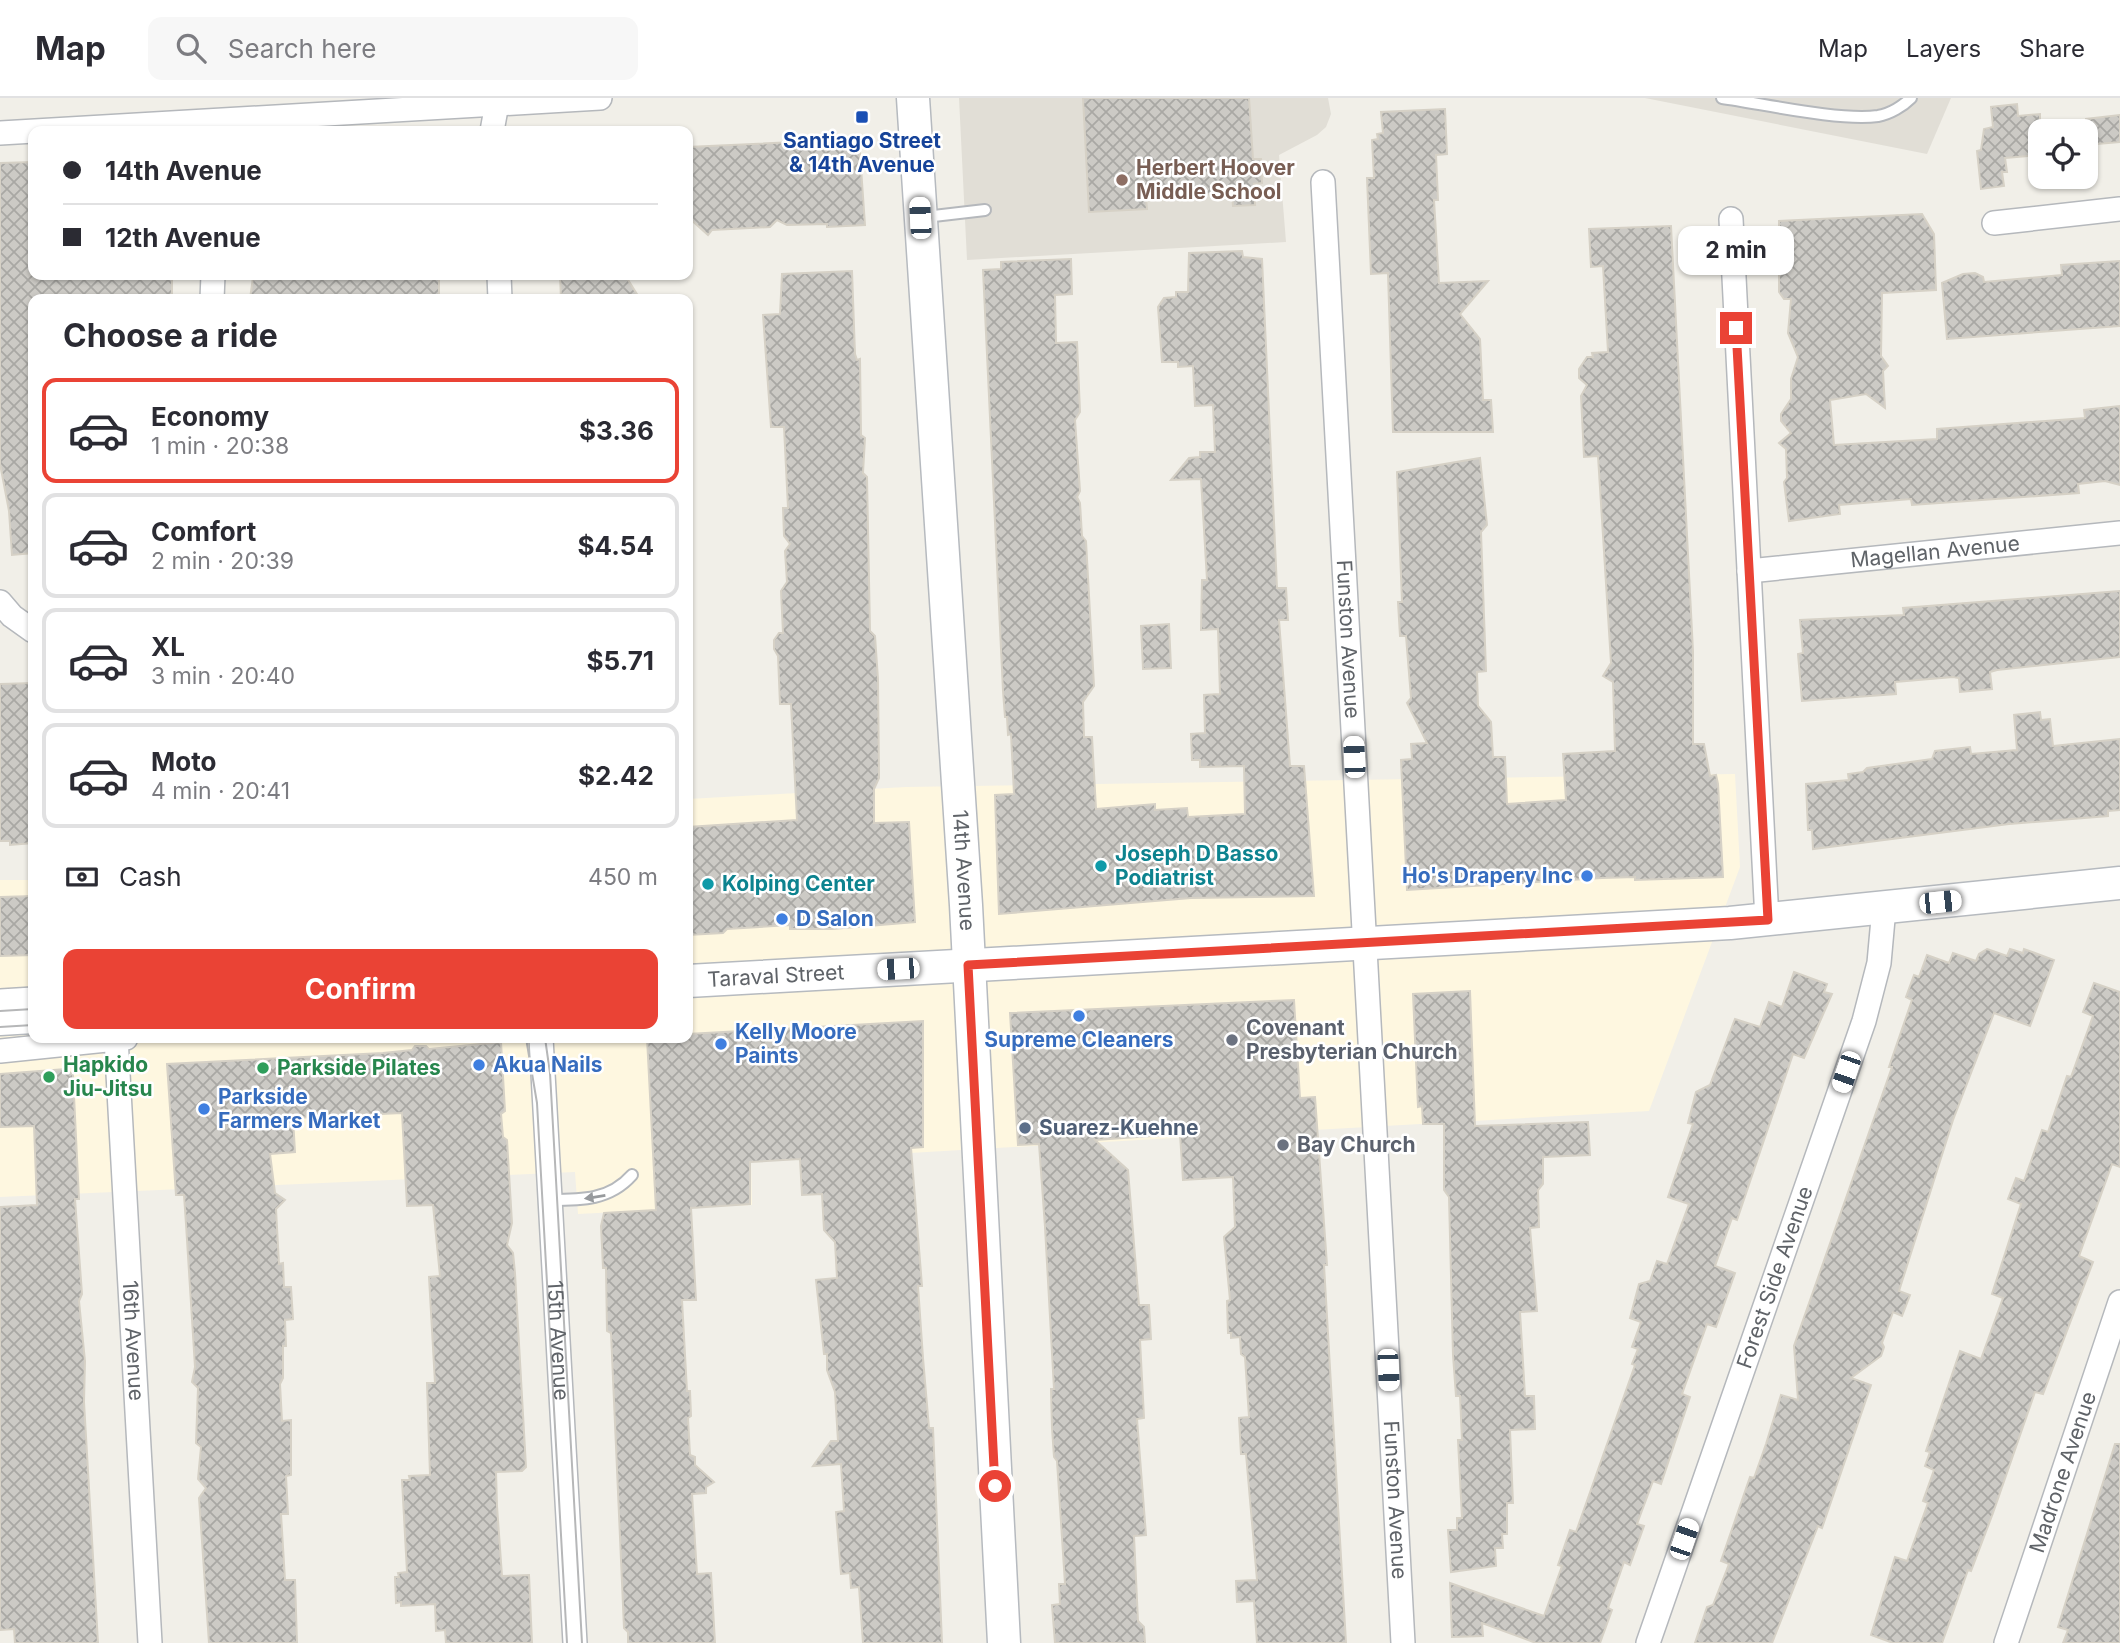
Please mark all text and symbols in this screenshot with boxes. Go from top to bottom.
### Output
search box [148,17,638,80]
text: Map [35,28,106,68]
icon: search [172,29,210,67]
text: Search here [228,33,376,64]
text: Map [1818,34,1868,63]
text: Layers [1906,34,1981,63]
text: Share [2019,34,2085,63]
marker: Santiago Street & 14th Avenue [854,109,870,125]
map controls [2028,119,2098,189]
button: locate [2028,119,2098,189]
place label: Santiago Street & 14th Avenue [783,128,941,177]
text: 14th Avenue [105,155,262,186]
place label: Herbert Hoover Middle School [1136,155,1295,204]
marker: Herbert Hoover Middle School [1114,172,1130,188]
car [909,196,932,240]
text: 12th Avenue [105,222,261,253]
callout: 2 min [1678,226,1794,275]
text: 2 min [1705,236,1767,264]
route end [1720,312,1752,344]
text: Choose a ride [63,316,278,355]
icon: car [67,399,130,462]
text: Economy [151,401,269,432]
text: $3.36 [579,415,654,446]
text: 1 min · 20:38 [151,432,289,460]
icon: car [67,514,130,577]
text: Comfort [151,516,256,547]
text: $4.54 [578,530,654,561]
street label: Magellan Avenue [1849,530,2021,573]
text: 2 min · 20:39 [151,547,294,575]
street label: Funston Avenue [1332,559,1365,719]
icon: car [67,629,130,692]
text: XL [151,631,185,662]
text: $5.71 [587,645,654,676]
text: 3 min · 20:40 [151,662,295,690]
car [1343,735,1366,779]
icon: car [67,744,130,807]
text: Moto [151,746,216,777]
text: $2.42 [578,760,654,791]
text: 4 min · 20:41 [151,777,290,805]
street label: 14th Avenue [948,809,980,931]
place label: Joseph D Basso Podiatrist [1115,841,1278,890]
icon: cash [63,858,101,896]
marker: Joseph D Basso Podiatrist [1093,858,1109,874]
text: Cash [119,861,182,892]
text: 450 m [588,863,658,891]
place label: Ho's Drapery Inc [1402,863,1573,888]
marker: Ho's Drapery Inc [1579,868,1595,884]
place label: Kolping Center [722,871,875,896]
marker: Kolping Center [700,876,716,892]
car [1919,889,1962,915]
place label: D Salon [796,906,874,931]
marker: D Salon [774,911,790,927]
button: Confirm [63,949,658,1029]
car [877,957,920,981]
street label: Taraval Street [707,959,845,992]
marker: Supreme Cleaners [1071,1008,1087,1024]
place label: Covenant Presbyterian Church [1246,1015,1458,1064]
place label: Kelly Moore Paints [735,1019,857,1068]
place label: Supreme Cleaners [984,1027,1174,1052]
marker: Covenant Presbyterian Church [1224,1032,1240,1048]
marker: Kelly Moore Paints [713,1036,729,1052]
car [1830,1049,1863,1095]
place label: Hapkido Jiu-Jitsu [63,1052,152,1101]
place label: Akua Nails [493,1052,602,1077]
place label: Parkside Pilates [277,1055,441,1080]
marker: Akua Nails [471,1057,487,1073]
marker: Parkside Pilates [255,1060,271,1076]
marker: Hapkido Jiu-Jitsu [41,1069,57,1085]
place label: Parkside Farmers Market [218,1084,381,1133]
marker: Parkside Farmers Market [196,1101,212,1117]
place label: Suarez-Kuehne [1039,1115,1199,1140]
marker: Suarez-Kuehne [1017,1120,1033,1136]
place label: Bay Church [1297,1132,1416,1157]
marker: Bay Church [1275,1137,1291,1153]
street label: Forest Side Avenue [1731,1183,1818,1372]
one-way arrow [584,1192,606,1203]
street label: 16th Avenue [118,1280,149,1401]
street label: 15th Avenue [543,1280,574,1401]
car [1377,1348,1400,1392]
street label: Madrone Avenue [2024,1388,2101,1556]
street label: Funston Avenue [1379,1420,1413,1580]
route start [979,1470,1011,1502]
car [1668,1516,1701,1562]

